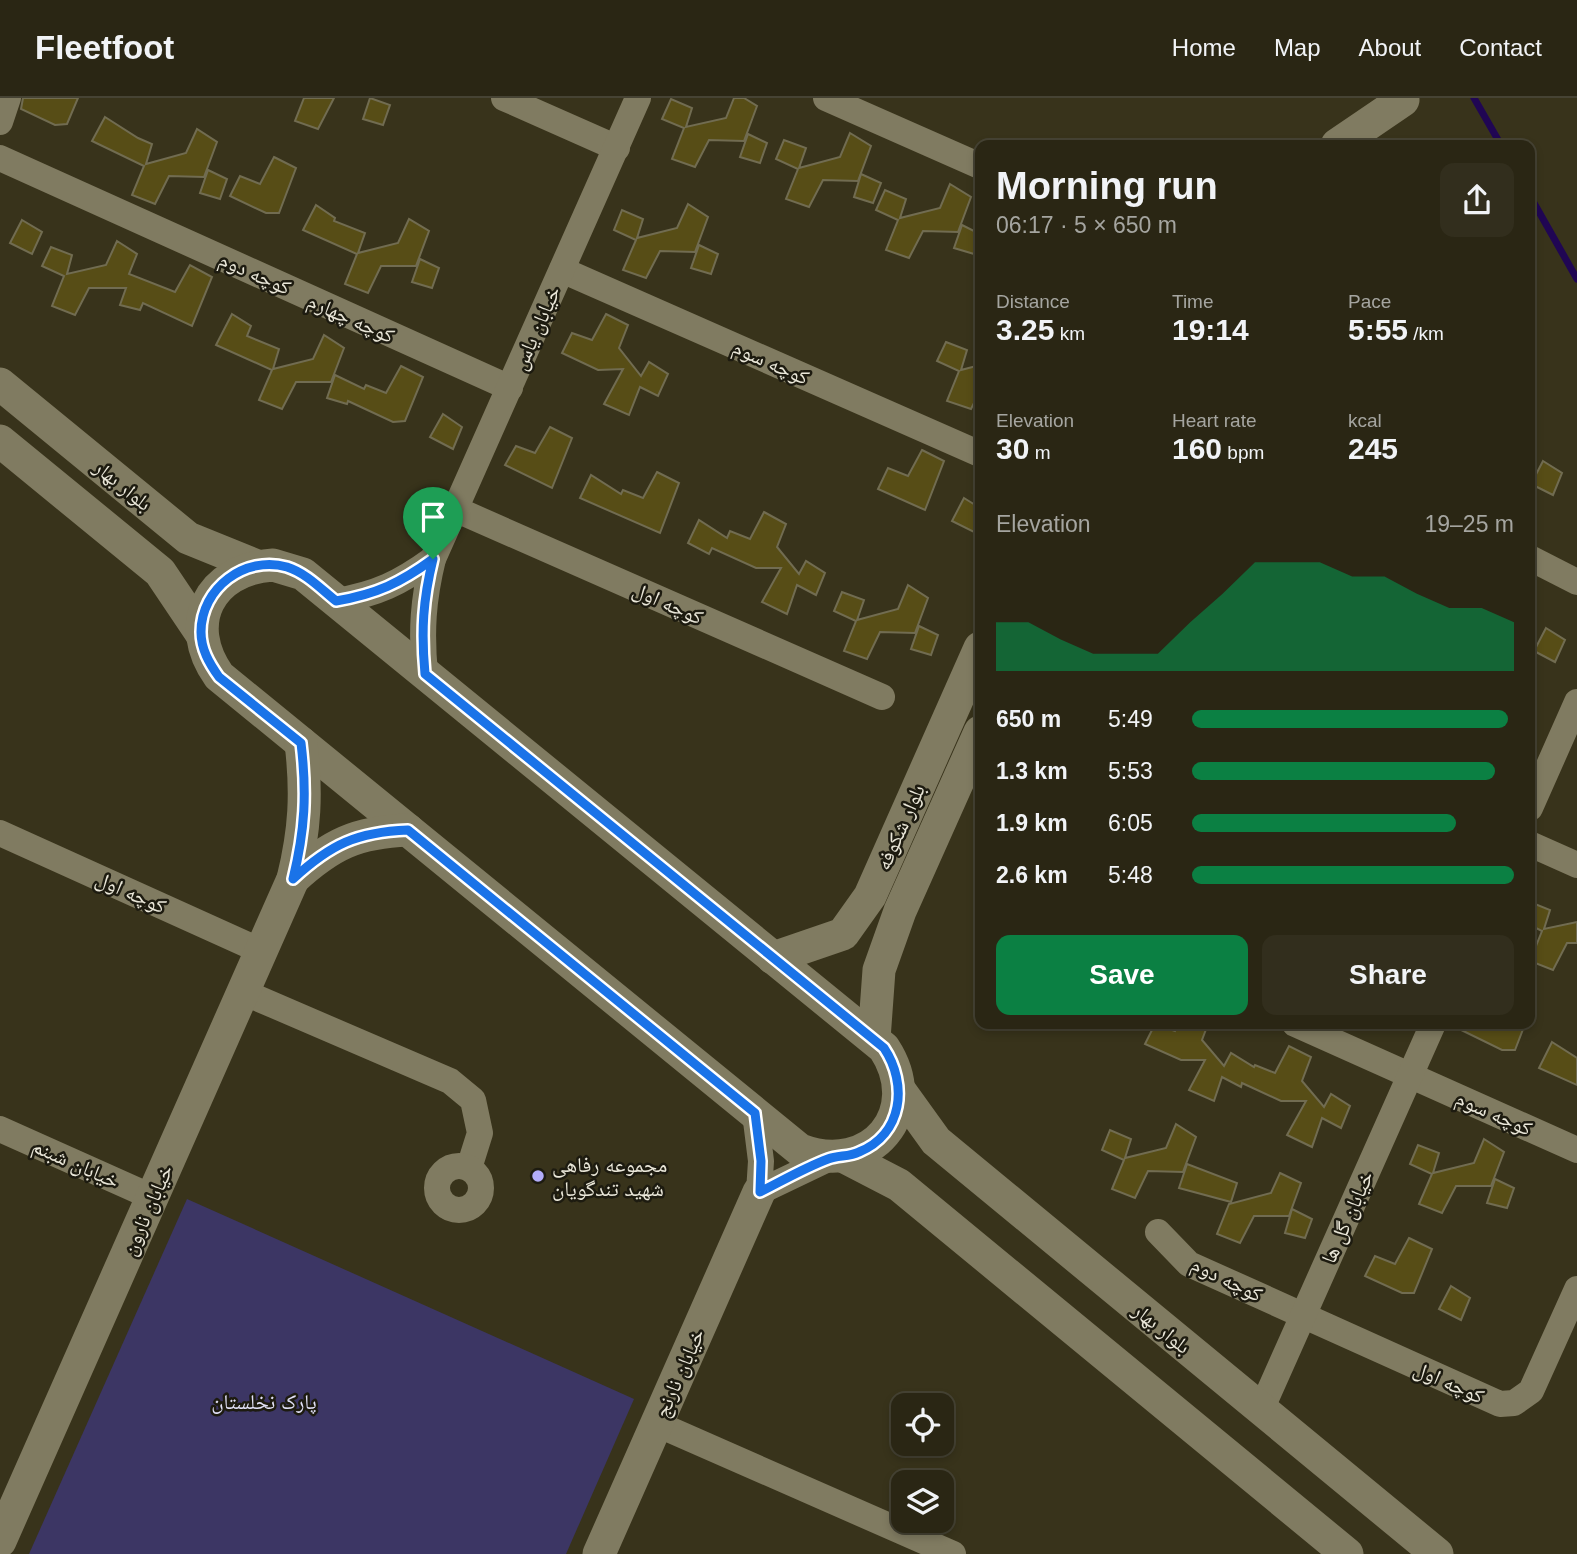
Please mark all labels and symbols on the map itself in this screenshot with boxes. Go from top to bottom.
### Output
street label: کوچه دوم [214,247,295,302]
street label: خیابان یاس [507,283,566,374]
street label: کوچه چهارم [303,289,398,350]
street label: کوچه سوم [728,335,813,392]
street label: بلوار بهار [88,454,156,516]
pin [403,487,463,559]
street label: کوچه اول [629,577,707,630]
street label: بلوار شکوفه [871,781,930,874]
street label: کوچه اول [92,866,170,919]
street label: کوچه سوم [1451,1086,1536,1143]
street label: خیابان شبنم [28,1134,123,1195]
place label: مجموعه رفاهی شهید تندگویان [552,1153,667,1201]
street label: خیابان نارون [117,1161,178,1259]
street label: خیابان گل ها [1316,1167,1379,1267]
marker: مجموعه رفاهی شهید تندگویان [530,1168,546,1184]
street label: کوچه دوم [1186,1252,1266,1309]
street label: بلوار بهار [1127,1297,1195,1359]
street label: خیابان نارنج [649,1325,711,1422]
street label: کوچه اول [1410,1356,1488,1409]
park label: پارک نخلستان [211,1390,317,1414]

